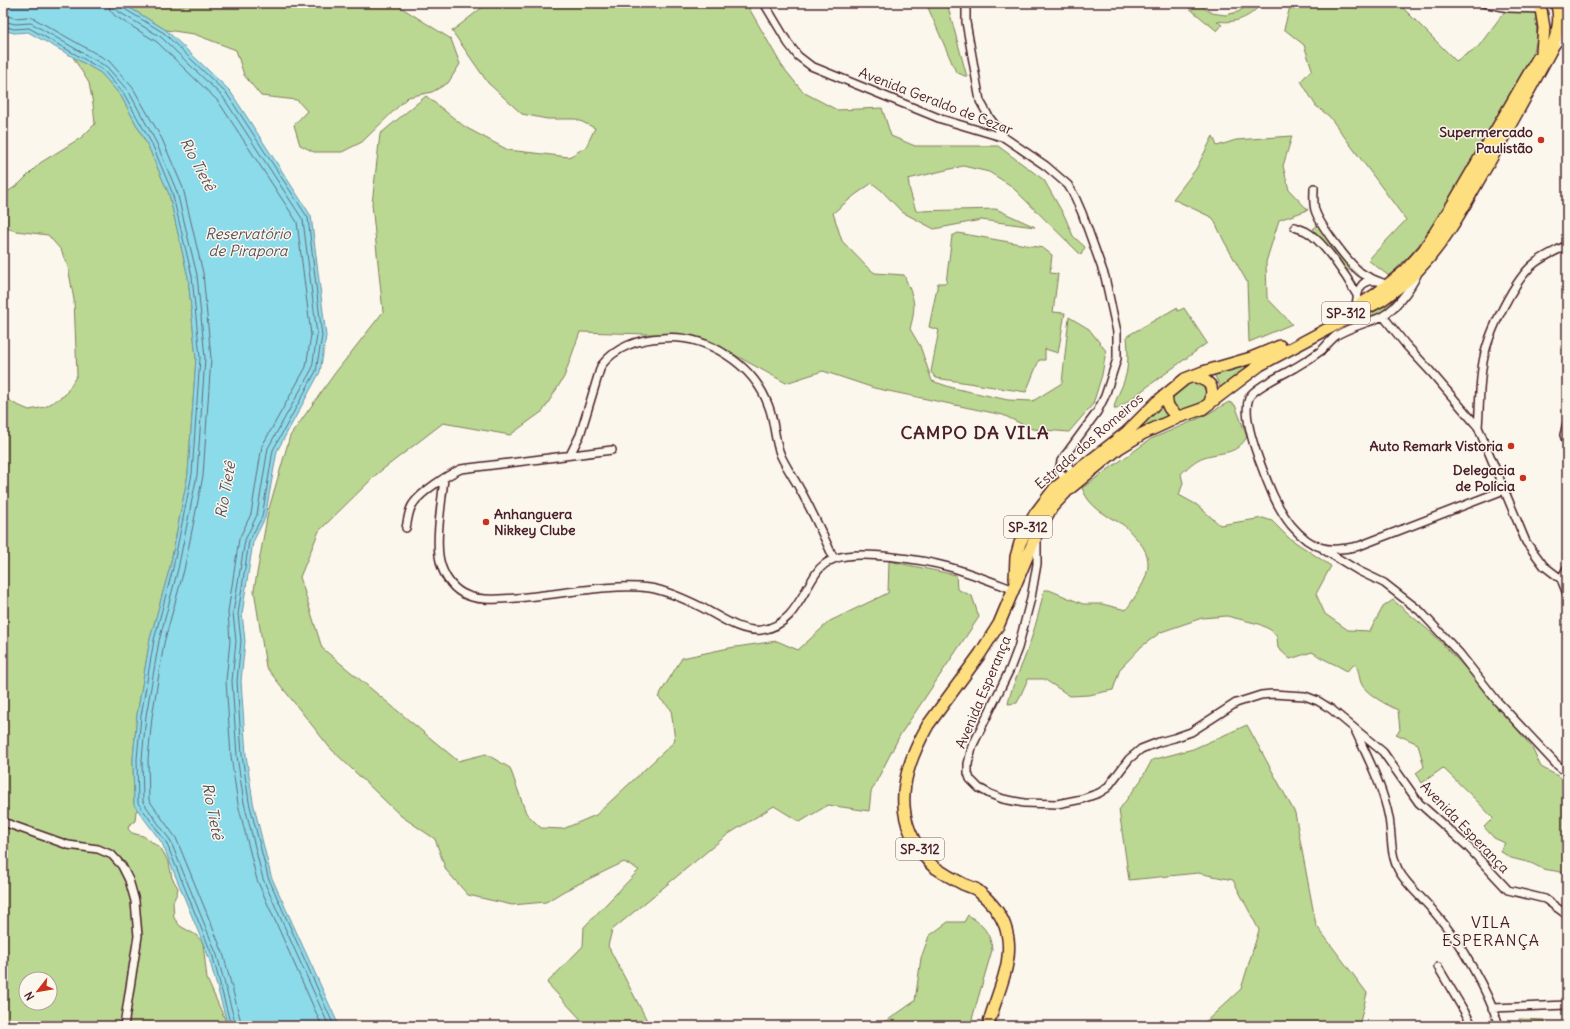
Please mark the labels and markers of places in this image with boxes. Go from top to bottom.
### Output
place label: Supermercado Paulistão [1439,123,1533,157]
marker: Supermercado Paulistão [1536,135,1546,145]
place label: Auto Remark Vistoria [1370,437,1503,455]
marker: Auto Remark Vistoria [1506,441,1516,451]
place label: Delegacia de Polícia [1453,461,1515,495]
marker: Delegacia de Polícia [1518,473,1528,483]
place label: Anhanguera Nikkey Clube [494,505,576,539]
marker: Anhanguera Nikkey Clube [481,517,491,527]

